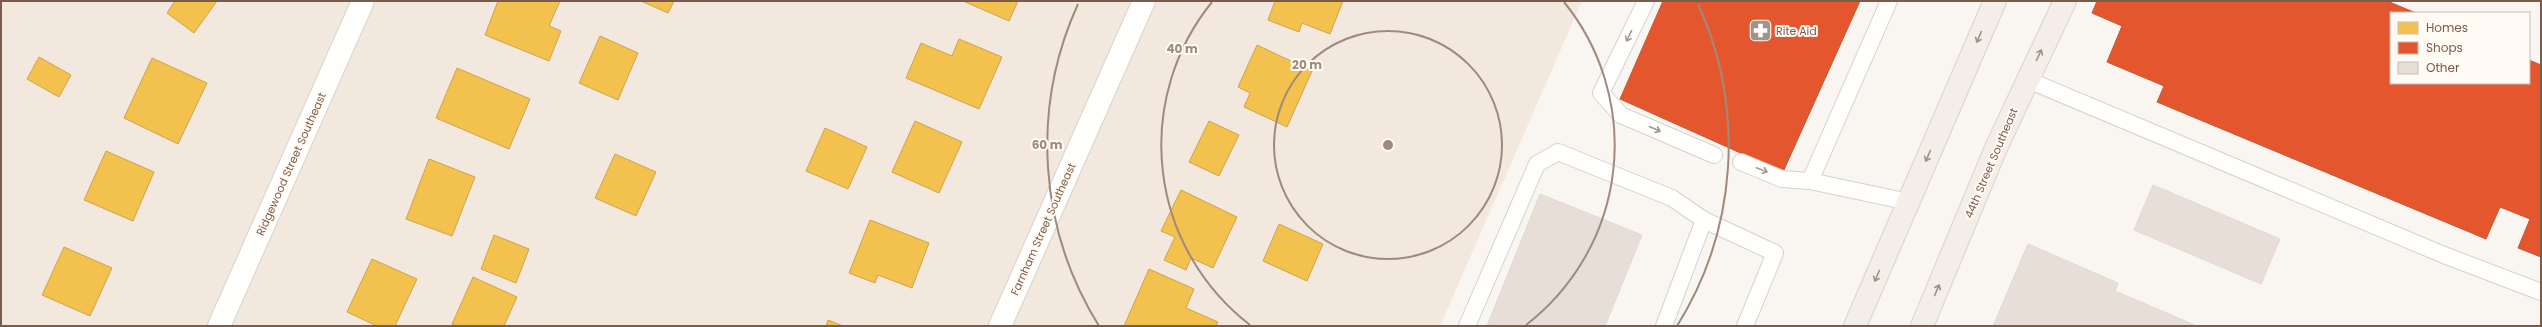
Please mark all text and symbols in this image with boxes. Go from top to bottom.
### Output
legend [2390,12,2530,84]
pharmacy icon: Rite Aid [1747,18,1773,44]
text: Homes [2426,19,2468,36]
place label: Rite Aid [1776,23,1817,39]
one-way arrow [1624,30,1632,42]
one-way arrow [1975,30,1983,42]
text: Shops [2426,39,2463,56]
text: 40 m [1166,40,1198,57]
one-way arrow [2036,50,2043,62]
text: 20 m [1292,56,1322,73]
text: Other [2426,59,2460,76]
street label: Ridgewood Street Southeast [252,90,330,238]
street label: 44th Street Southeast [1960,105,2022,221]
one-way arrow [1648,126,1660,134]
text: 60 m [1032,136,1063,153]
centre of rings [1381,138,1395,152]
one-way arrow [1924,150,1932,162]
street label: Farnham Street Southeast [1006,160,1080,298]
one-way arrow [1755,167,1767,174]
one-way arrow [1873,269,1880,281]
one-way arrow [1934,284,1941,296]

